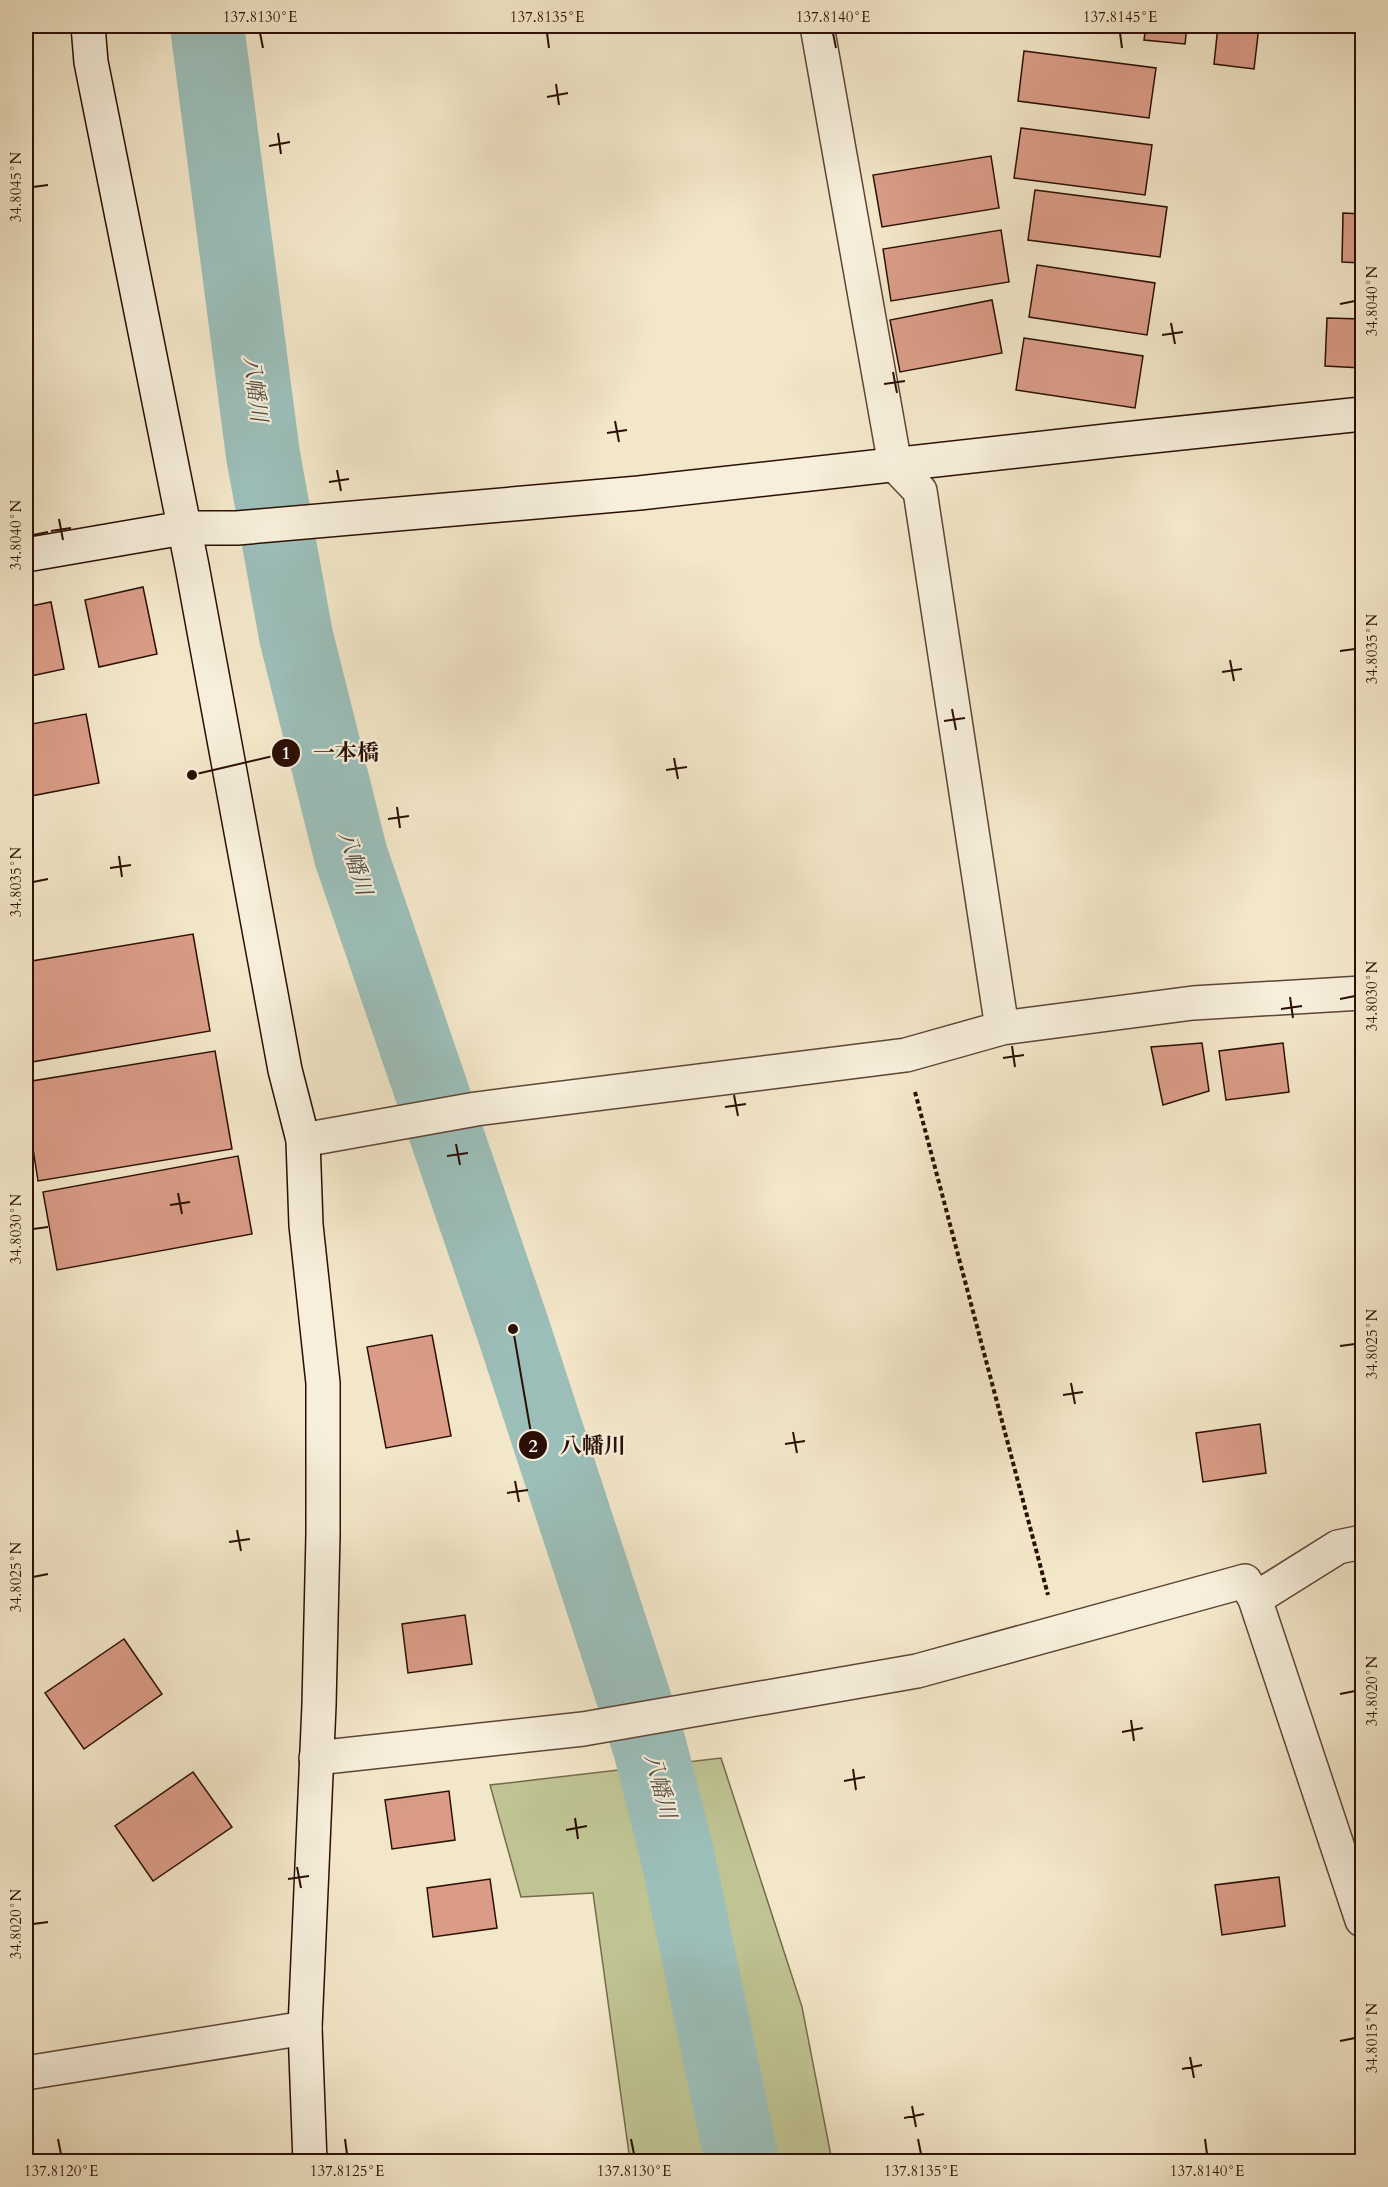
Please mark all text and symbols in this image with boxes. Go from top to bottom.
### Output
text: 137.8130°E [223,7,297,27]
text: 137.8135°E [510,7,584,27]
text: 137.8140°E [796,7,870,27]
text: 137.8145°E [1083,7,1157,27]
text: 34.8045°N [6,152,26,222]
text: 34.8040°N [1362,266,1382,336]
water label: 八幡川 [236,354,274,426]
text: 34.8040°N [6,500,26,570]
text: 34.8035°N [1362,614,1382,684]
callout: 一本橋 [271,733,391,773]
text: 一本橋 [313,738,379,768]
text: 1 [281,741,291,766]
water label: 八幡川 [331,827,380,901]
text: 34.8035°N [6,847,26,917]
text: 34.8030°N [1362,961,1382,1031]
text: 34.8030°N [6,1194,26,1264]
text: 34.8025°N [1362,1309,1382,1379]
callout: 八幡川 [518,1425,638,1465]
text: 八幡川 [560,1431,626,1461]
text: 2 [528,1434,538,1459]
text: 34.8025°N [6,1542,26,1612]
text: 34.8020°N [1362,1656,1382,1726]
water label: 八幡川 [637,1750,684,1824]
text: 34.8020°N [6,1889,26,1959]
text: 34.8015°N [1362,2003,1382,2073]
text: 137.8120°E [24,2161,98,2181]
text: 137.8125°E [310,2161,384,2181]
text: 137.8130°E [597,2161,671,2181]
text: 137.8135°E [884,2161,958,2181]
text: 137.8140°E [1170,2161,1244,2181]

